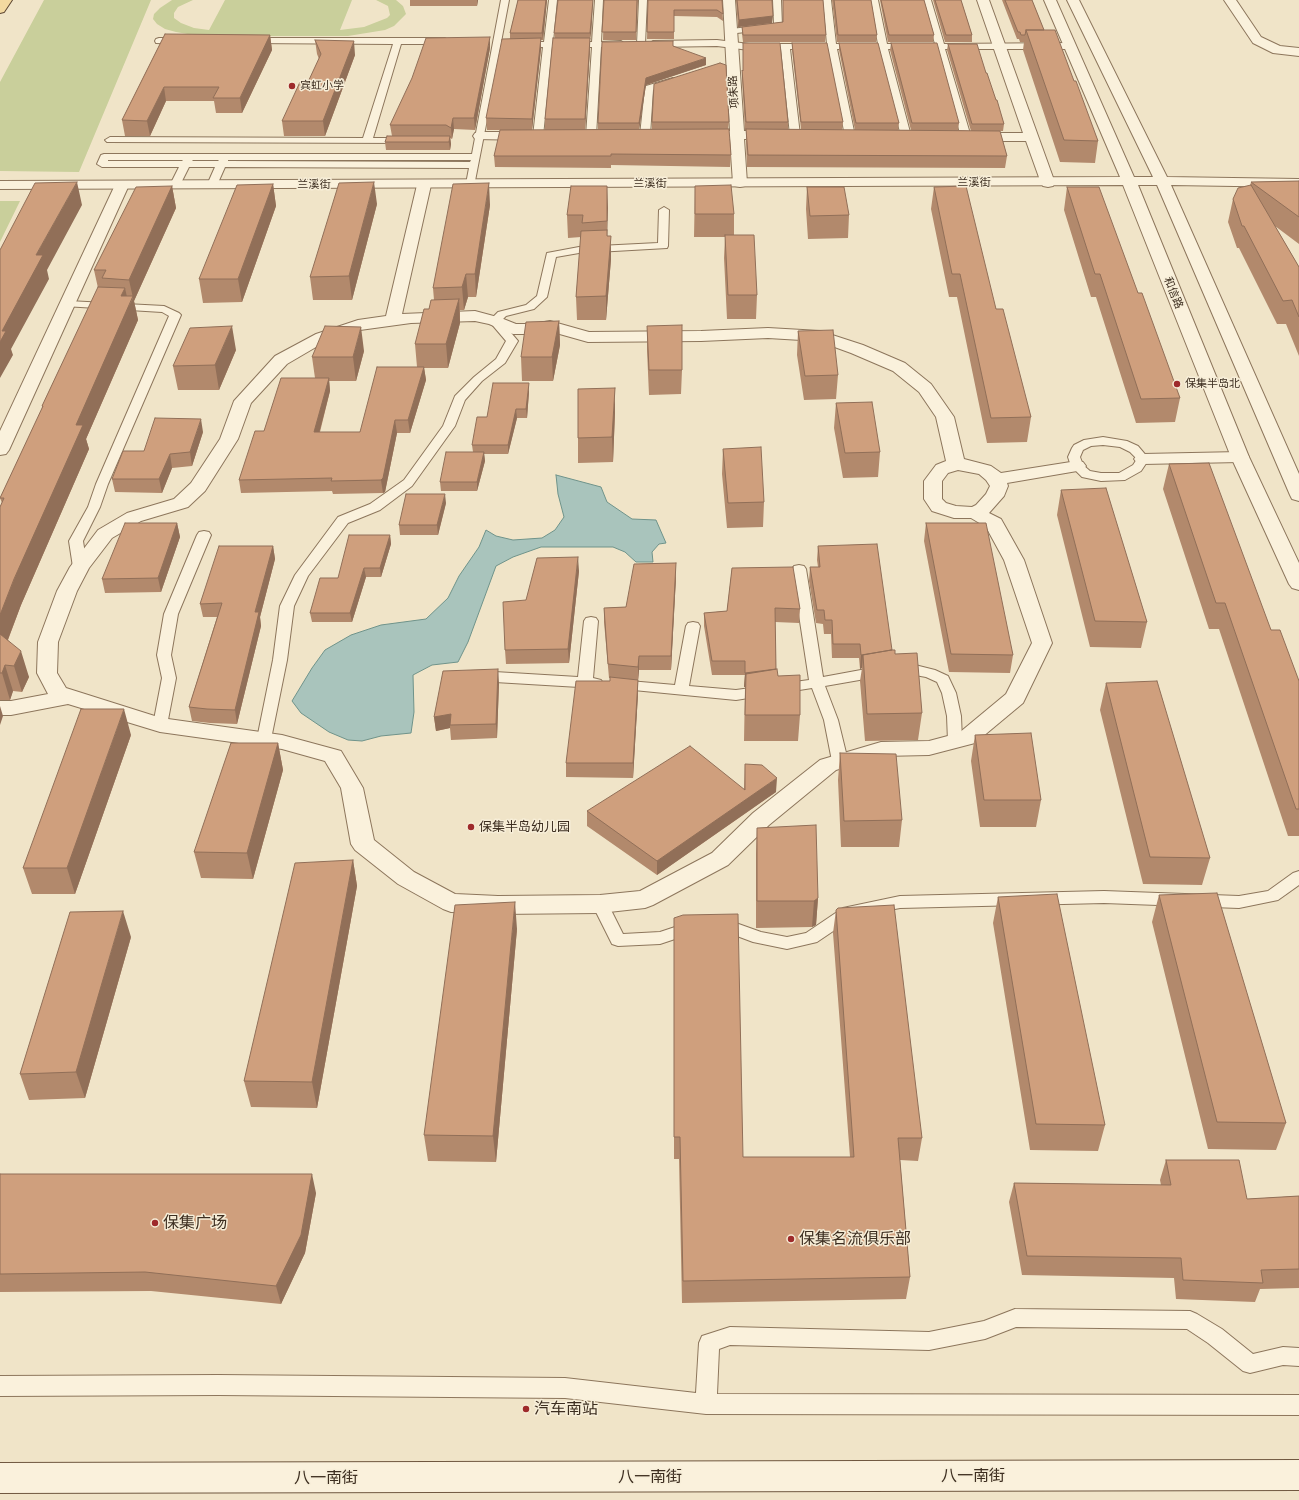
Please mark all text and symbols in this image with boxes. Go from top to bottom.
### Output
street label: 项朱路 [726,75,742,109]
place label: 宾虹小学 [300,79,344,93]
marker: 宾虹小学 [287,81,297,91]
street label: 兰溪街 [958,176,990,190]
street label: 兰溪街 [634,177,666,191]
street label: 兰溪街 [298,178,330,192]
street label: 和信路 [1161,275,1185,311]
place label: 保集半岛北 [1185,377,1240,391]
marker: 保集半岛北 [1172,379,1182,389]
place label: 保集半岛幼儿园 [479,819,570,835]
marker: 保集半岛幼儿园 [466,822,476,832]
place label: 保集广场 [163,1213,227,1233]
marker: 保集广场 [150,1218,160,1228]
place label: 保集名流俱乐部 [799,1229,911,1249]
marker: 保集名流俱乐部 [786,1234,796,1244]
place label: 汽车南站 [534,1399,598,1419]
marker: 汽车南站 [521,1404,531,1414]
street label: 八一南街 [941,1466,1005,1486]
street label: 八一南街 [618,1467,682,1487]
street label: 八一南街 [294,1468,358,1488]

